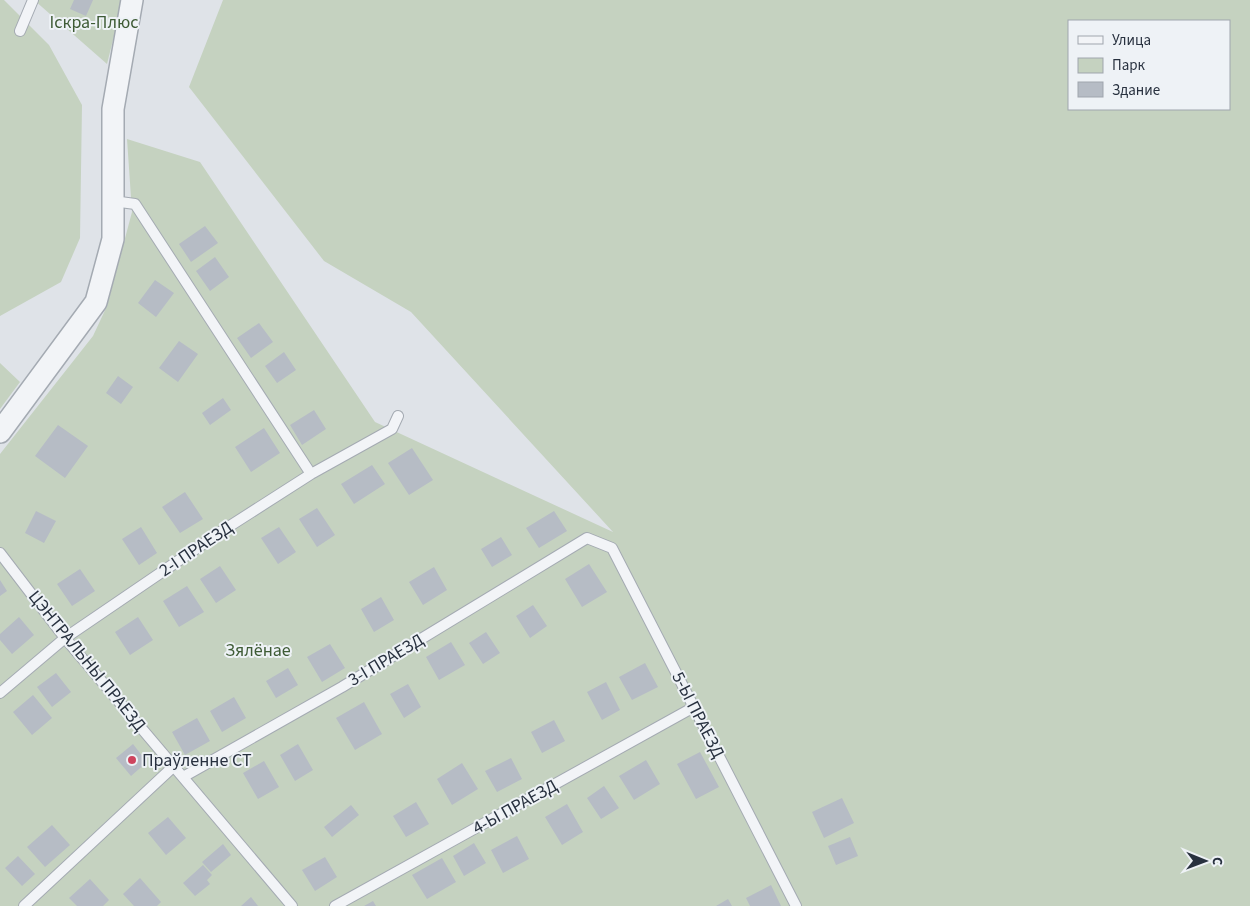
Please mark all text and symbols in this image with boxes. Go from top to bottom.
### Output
park label: Іскра-Плюс [50,10,138,35]
legend [1068,20,1230,110]
text: Улица [1112,30,1151,51]
text: Парк [1112,55,1146,76]
text: Здание [1112,80,1160,101]
street label: 2-І ПРАЕЗД [154,515,238,583]
street label: ЦЭНТРАЛЬНЫ ПРАЕЗД [22,585,152,737]
street label: 3-І ПРАЕЗД [344,627,429,692]
park label: Зялёнае [225,638,291,663]
street label: 5-Ы ПРАЕЗД [666,668,731,763]
place label: Праўленне СТ [142,748,252,773]
marker: Праўленне СТ [126,754,138,766]
street label: 4-Ы ПРАЕЗД [468,773,562,841]
north arrow [1180,836,1230,886]
text: С [1207,857,1227,865]

